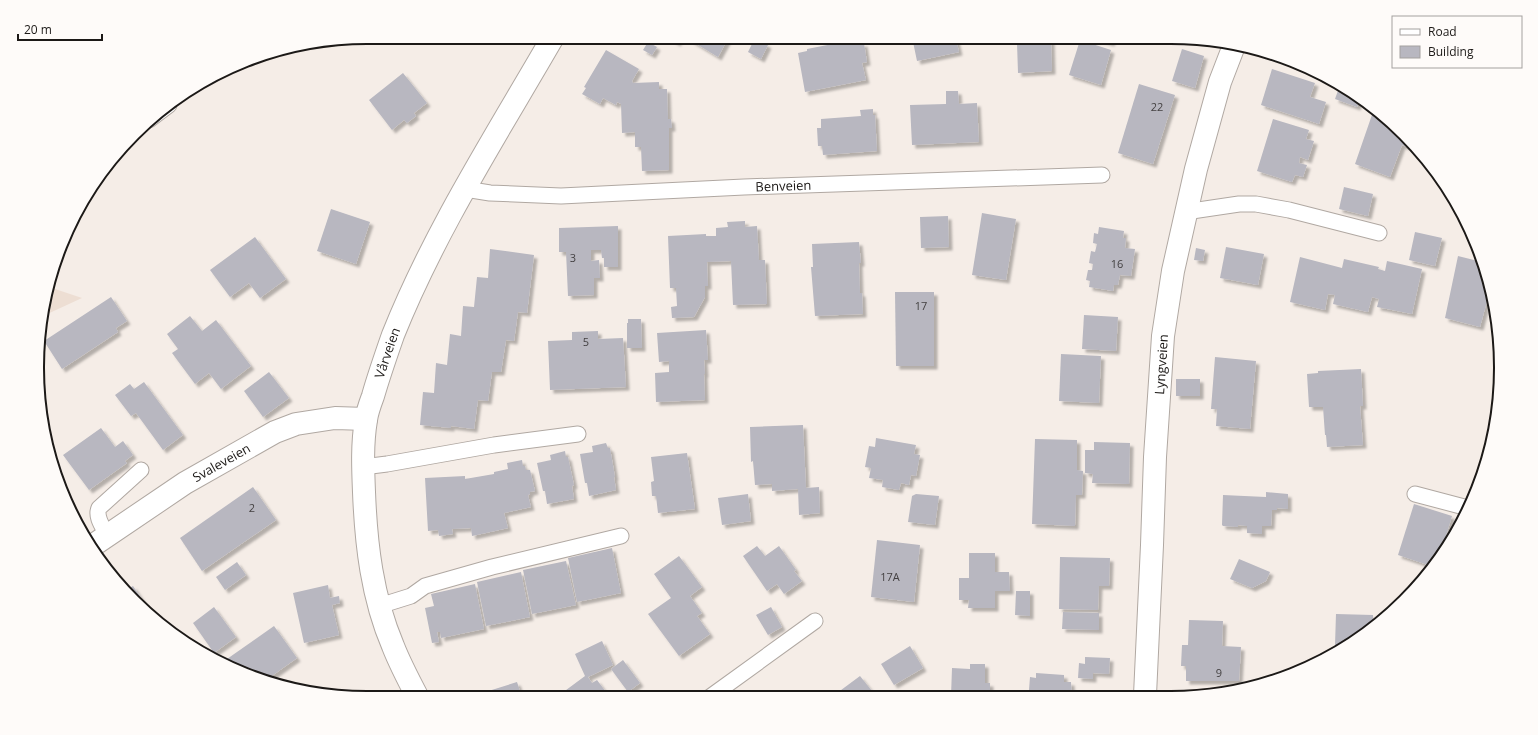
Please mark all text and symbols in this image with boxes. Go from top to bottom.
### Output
scale bar [18,16,102,42]
legend [1392,16,1522,68]
text: 20 m [24,21,52,38]
text: Road [1428,23,1457,40]
text: Building [1428,43,1474,60]
house number: 22 [1151,99,1163,114]
street label: Benveien [755,176,812,196]
house number: 3 [570,250,576,265]
house number: 16 [1111,256,1123,271]
house number: 17 [915,298,927,313]
street label: Vårveien [370,325,404,380]
house number: 5 [583,334,589,349]
street label: Lyngveien [1150,334,1172,395]
street label: Svaleveien [189,439,253,486]
house number: 2 [249,500,255,515]
house number: 17A [880,569,900,584]
house number: 9 [1216,665,1222,680]

